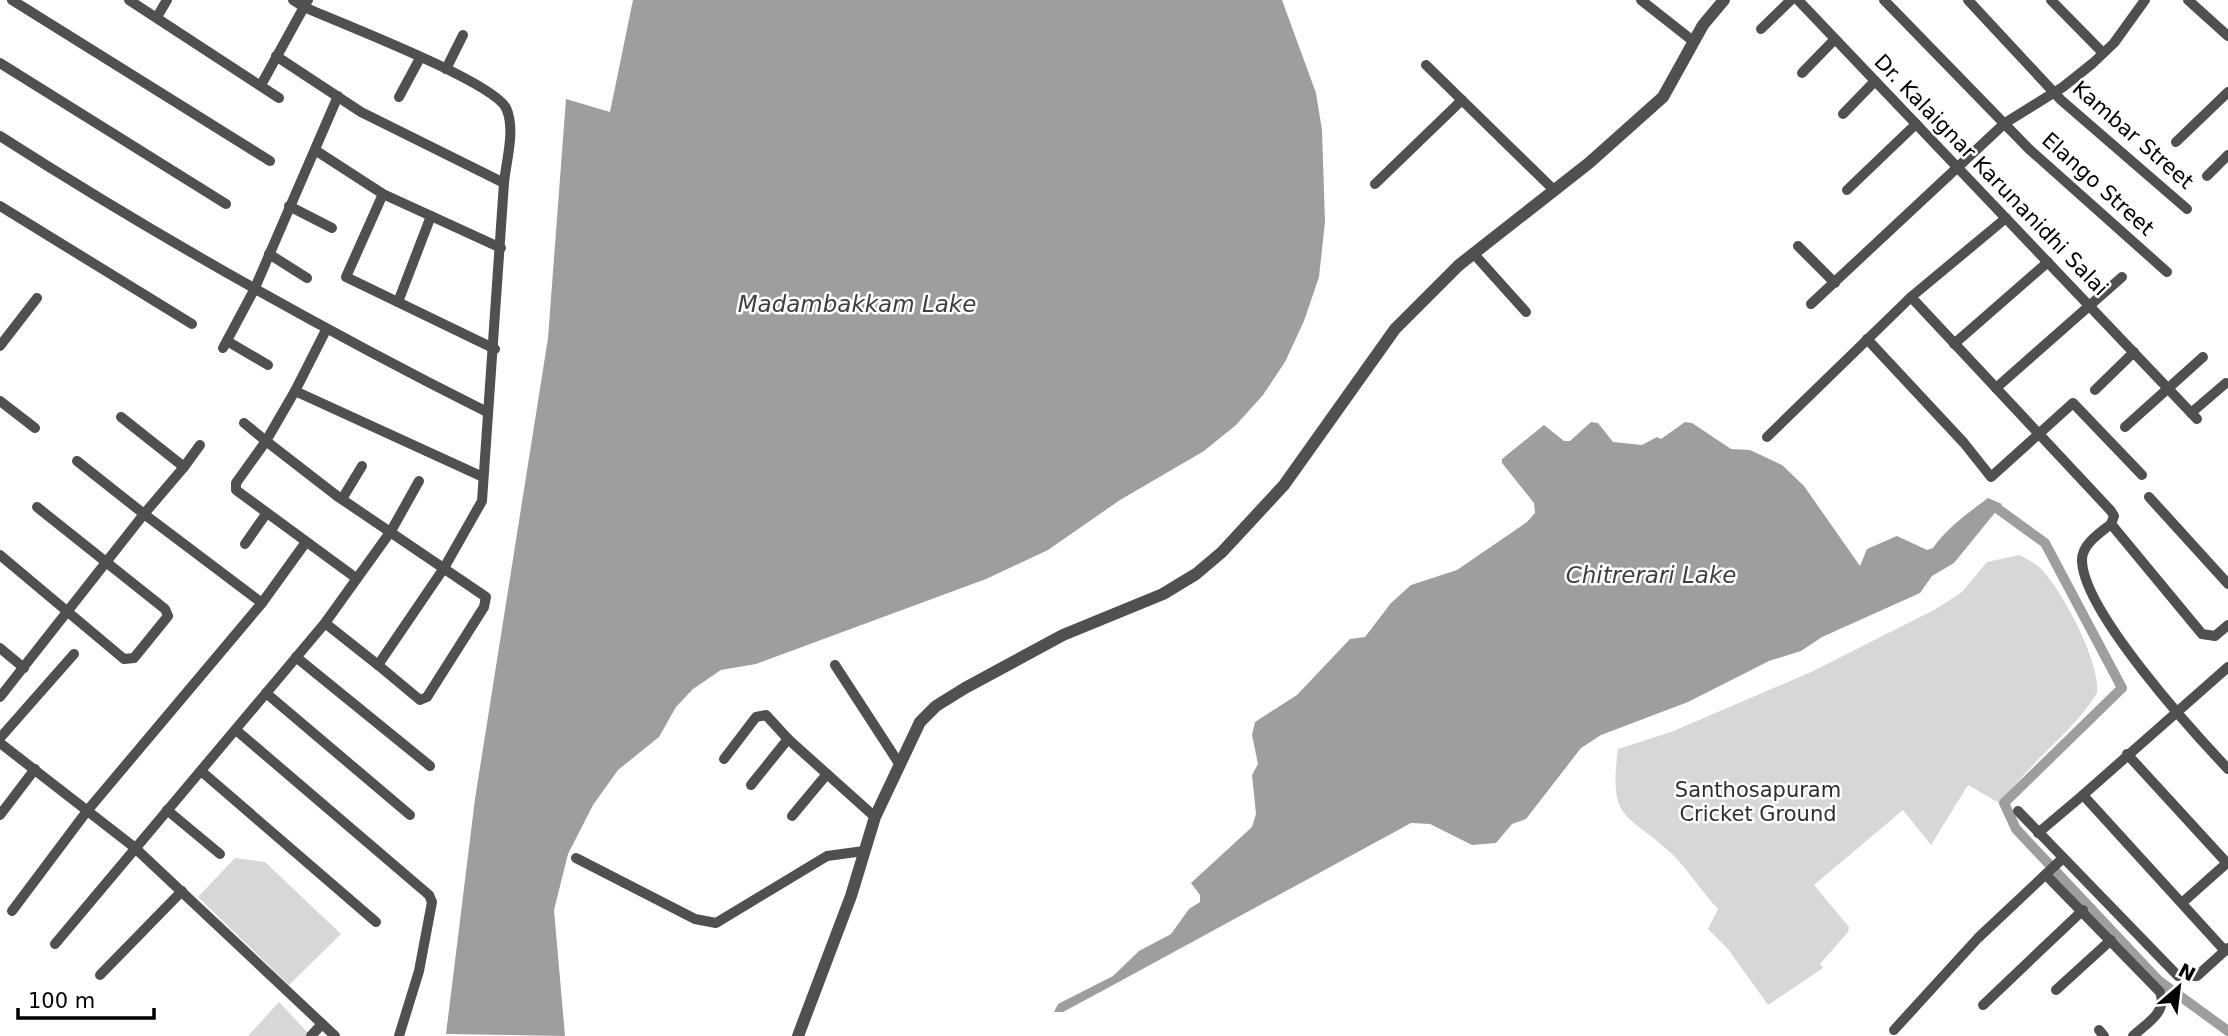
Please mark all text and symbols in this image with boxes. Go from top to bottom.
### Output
street label: Dr. Kalaignar Karunanidhi Salai [1869,50,2113,300]
street label: Kambar Street [2068,76,2198,194]
street label: Elango Street [2037,128,2159,240]
water label: Madambakkam Lake [738,291,976,317]
water label: Chitrerari Lake [1566,562,1736,588]
park label: Santhosapuram Cricket Ground [1675,778,1841,826]
north arrow [2144,952,2214,1022]
text: N [2175,959,2199,985]
scale bar [18,976,154,1020]
text: 100 m [28,989,95,1013]

